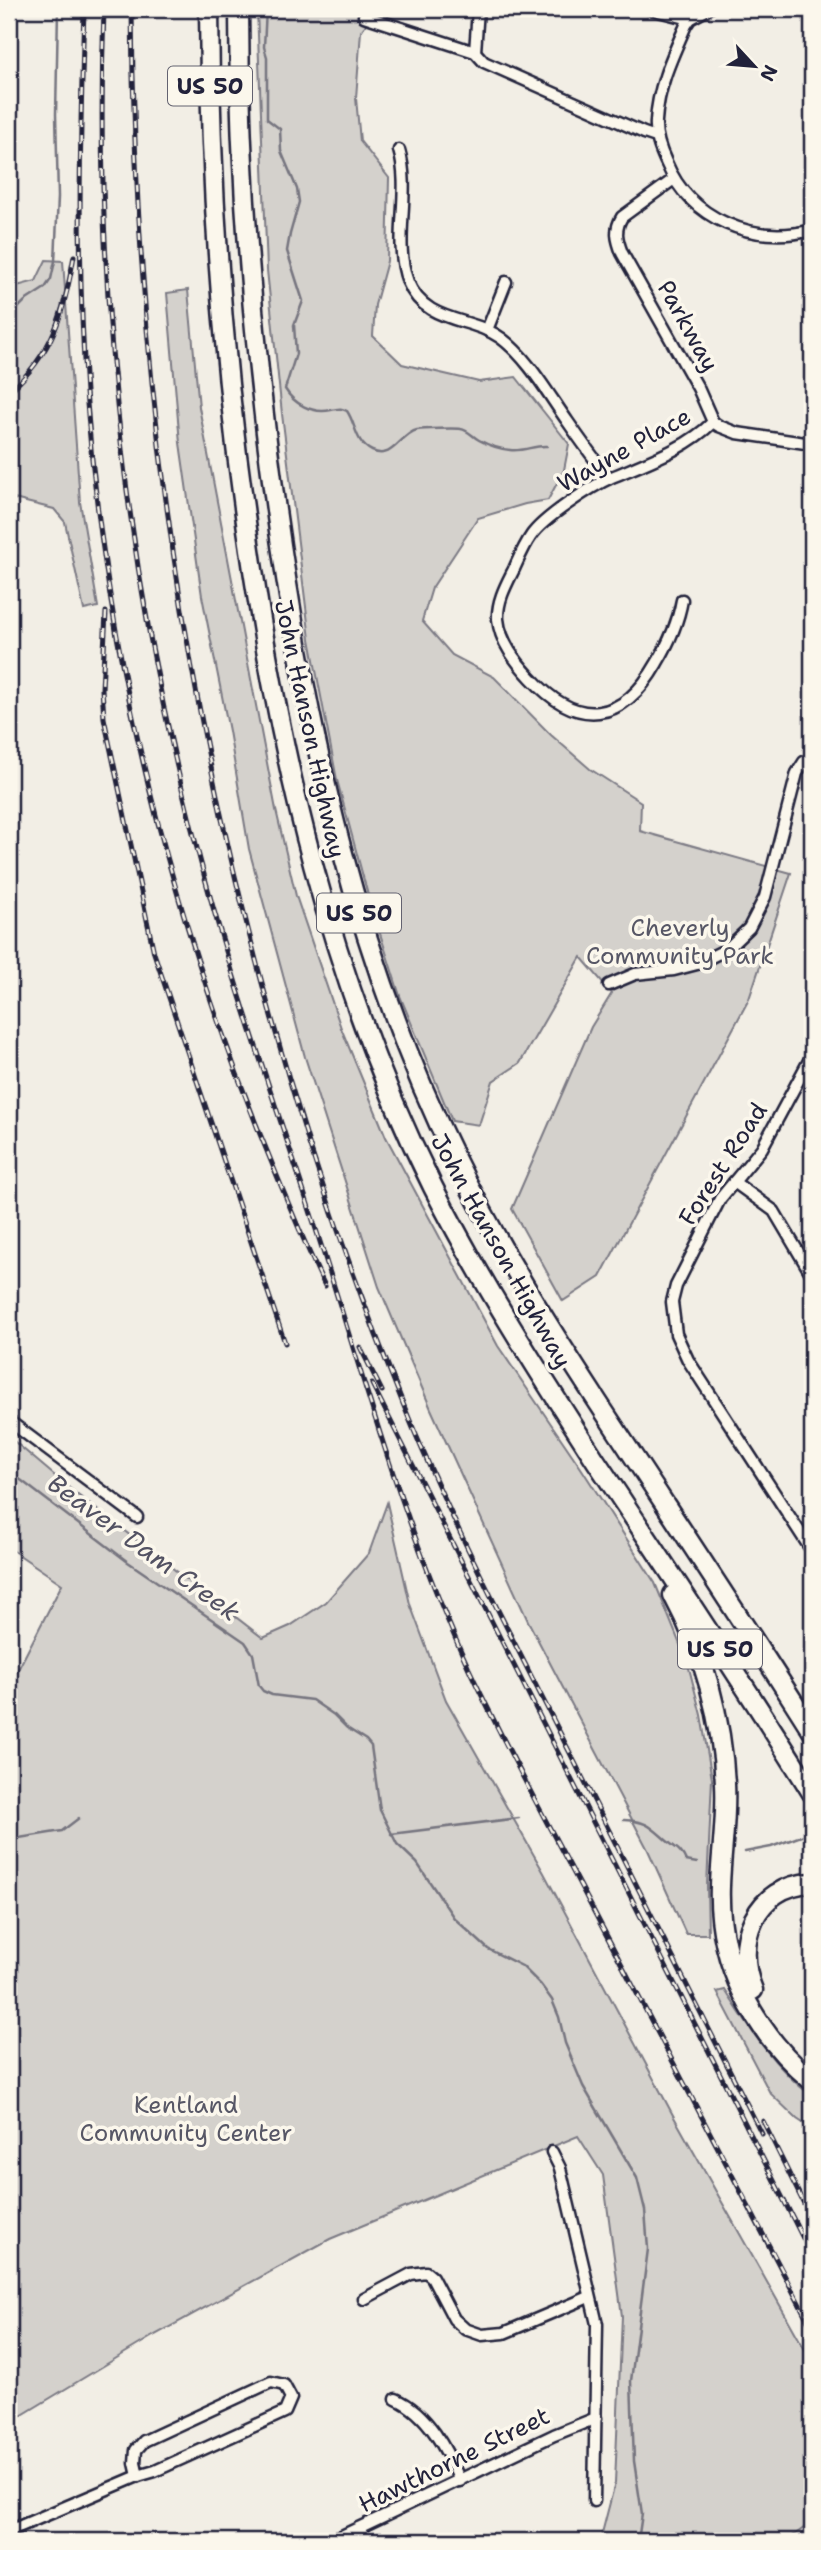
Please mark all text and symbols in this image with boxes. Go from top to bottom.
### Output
north arrow [720,32,790,102]
text: N [754,61,783,85]
road number: US 50 [168,66,252,106]
street label: Parkway [650,274,726,378]
street label: Wayne Place [552,400,696,500]
street label: John Hanson Highway [267,597,353,861]
road number: US 50 [317,893,401,932]
park label: Cheverly Community Park [586,912,774,972]
street label: Forest Road [671,1096,775,1232]
street label: John Hanson Highway [423,1128,579,1374]
water label: Beaver Dam Creek [40,1465,248,1629]
road number: US 50 [678,1630,762,1668]
park label: Kentland Community Center [80,2089,292,2149]
street label: Hawthorne Street [353,2400,555,2520]

